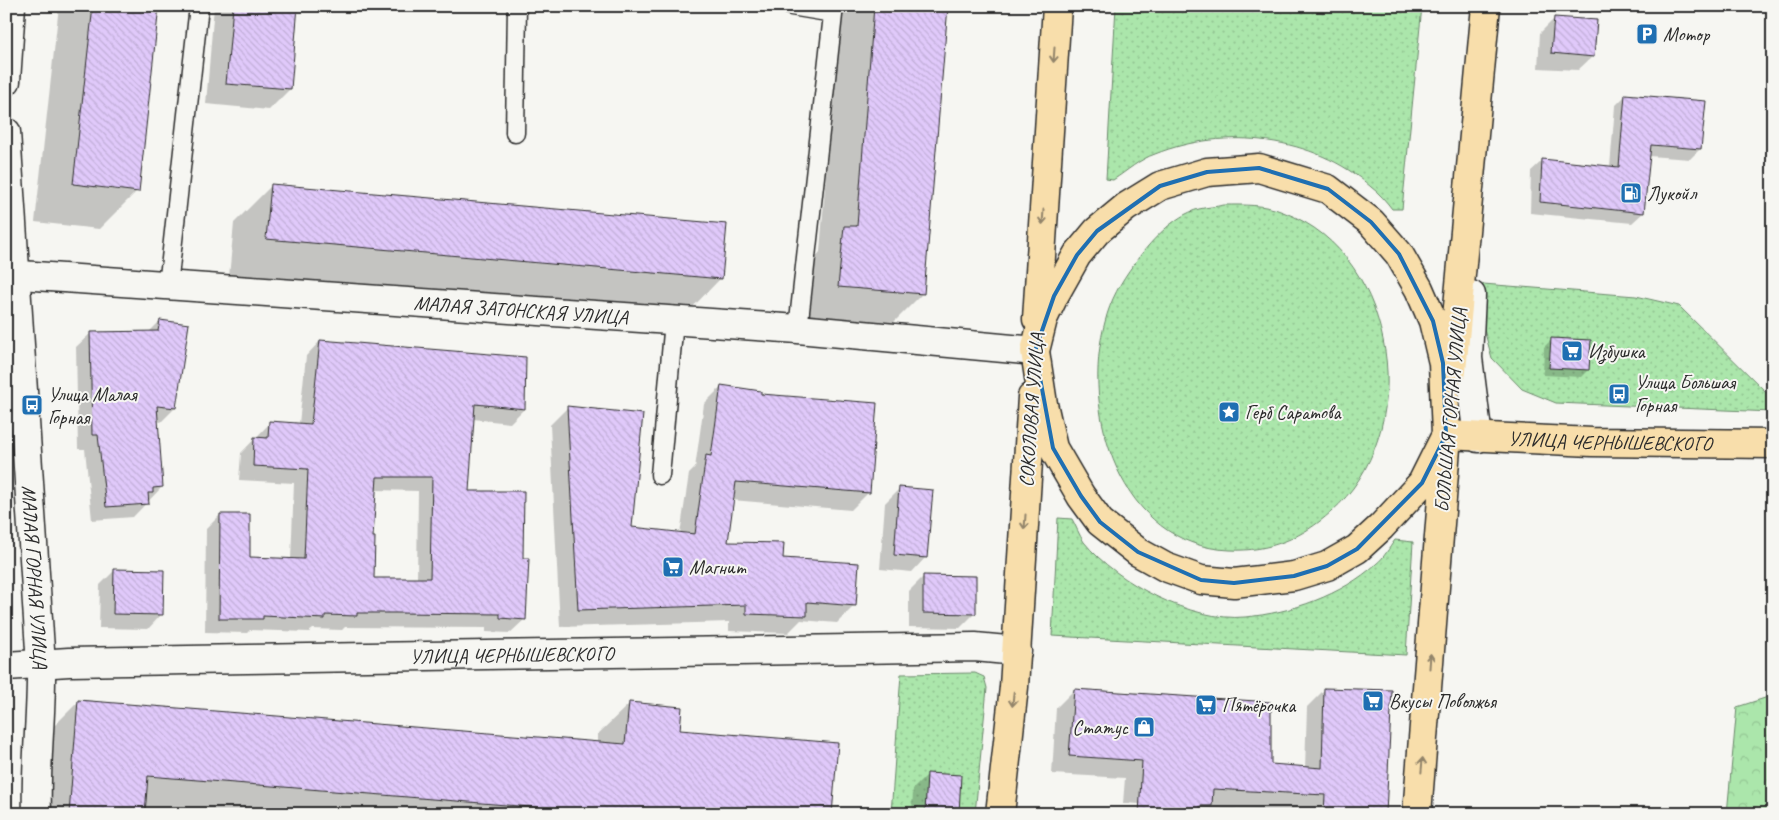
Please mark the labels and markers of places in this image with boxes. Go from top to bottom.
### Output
parking icon: Мотор [1635,22,1659,46]
place label: Мотор [1663,22,1711,47]
fuel station icon: Лукойл [1619,181,1643,205]
place label: Лукойл [1647,181,1698,206]
supermarket icon: Избушка [1560,339,1584,363]
place label: Избушка [1588,339,1647,365]
place label: Улица Большая Горная [1635,370,1737,418]
place label: Улица Малая Горная [48,382,138,430]
bus stop icon: Улица Большая Горная [1607,382,1631,406]
bus stop icon: Улица Малая Горная [20,393,44,417]
place icon: Герб Саратова [1217,400,1241,424]
place label: Герб Саратова [1245,400,1342,425]
supermarket icon: Магнит [661,555,685,579]
place label: Магнит [689,555,747,580]
supermarket icon: Вкусы Поволжья [1361,689,1385,713]
place label: Вкусы Поволжья [1389,689,1498,714]
supermarket icon: Пятёрочка [1194,693,1218,717]
place label: Пятёрочка [1222,693,1297,718]
place label: Статус [1072,715,1129,740]
shop icon: Статус [1132,715,1156,739]

